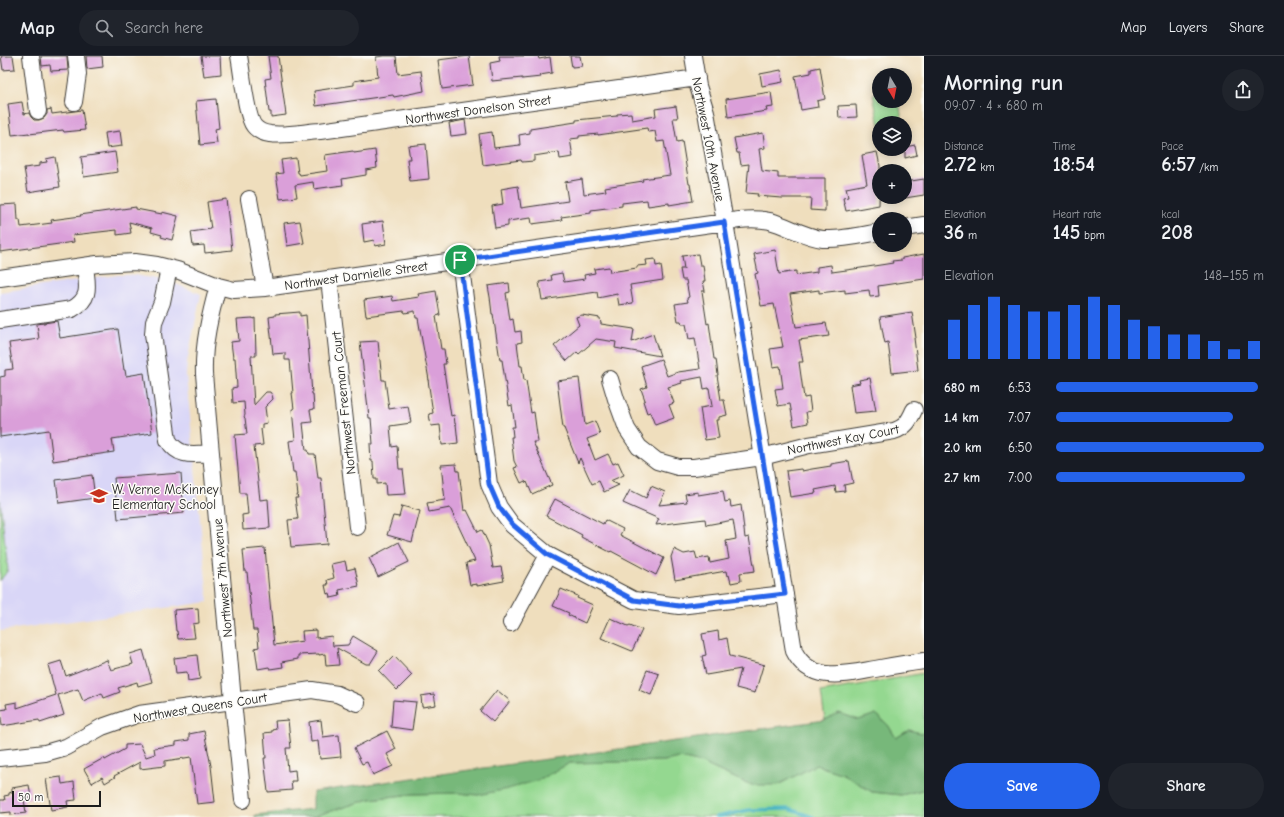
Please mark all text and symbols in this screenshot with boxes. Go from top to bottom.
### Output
search box [79,10,359,46]
text: Map [20,17,55,39]
icon: search [93,17,115,39]
text: Search here [125,19,203,37]
text: Map [1120,19,1147,36]
text: Layers [1169,19,1207,36]
text: Share [1229,19,1264,36]
north arrow [872,68,912,108]
map controls [872,68,912,252]
button: share [1222,69,1264,111]
text: Morning run [944,70,1063,96]
street label: Northwest 10th Avenue [689,76,728,203]
street label: Northwest Donelson Street [404,92,553,127]
text: 09:07 · 4 × 680 m [944,98,1043,113]
button: layers [872,116,912,156]
text: Distance [944,140,983,153]
text: Time [1053,140,1076,153]
text: Pace [1161,140,1184,153]
text: 2.72 [944,153,977,176]
text: 18:54 [1053,153,1095,176]
text: 6:57 [1161,153,1196,176]
text: km [977,161,995,174]
text: /km [1196,161,1218,174]
button: + [872,164,912,204]
text: Elevation [944,208,986,221]
text: Heart rate [1053,208,1101,221]
text: kcal [1161,208,1180,221]
button: − [872,212,912,252]
text: 36 [944,221,964,244]
text: 145 [1053,221,1080,244]
text: 208 [1161,221,1193,244]
text: m [964,229,977,242]
text: bpm [1080,229,1105,242]
pin [443,243,477,277]
icon: arrive [449,249,471,271]
street label: Northwest Darnielle Street [283,258,430,293]
text: Elevation [944,268,994,283]
text: 148–155 m [1204,268,1264,283]
street label: Northwest Freeman Court [328,329,358,475]
text: 680 m [944,380,980,395]
text: 6:53 [1008,380,1031,395]
text: 1.4 km [944,410,979,425]
text: 7:07 [1008,410,1031,425]
street label: Northwest Kay Court [786,421,901,458]
text: 2.0 km [944,440,982,455]
text: 6:50 [1008,440,1032,455]
text: 2.7 km [944,470,980,485]
text: 7:00 [1008,470,1032,485]
place label: W. Verne McKinney Elementary School [112,482,219,512]
school or university icon: W. Verne McKinney Elementary School [89,486,109,506]
street label: Northwest 7th Avenue [210,517,235,638]
street label: Northwest Queens Court [132,689,269,725]
button: Save [944,763,1100,809]
button: Share [1108,763,1264,809]
scale bar [12,789,101,808]
text: 50 m [18,791,43,804]

